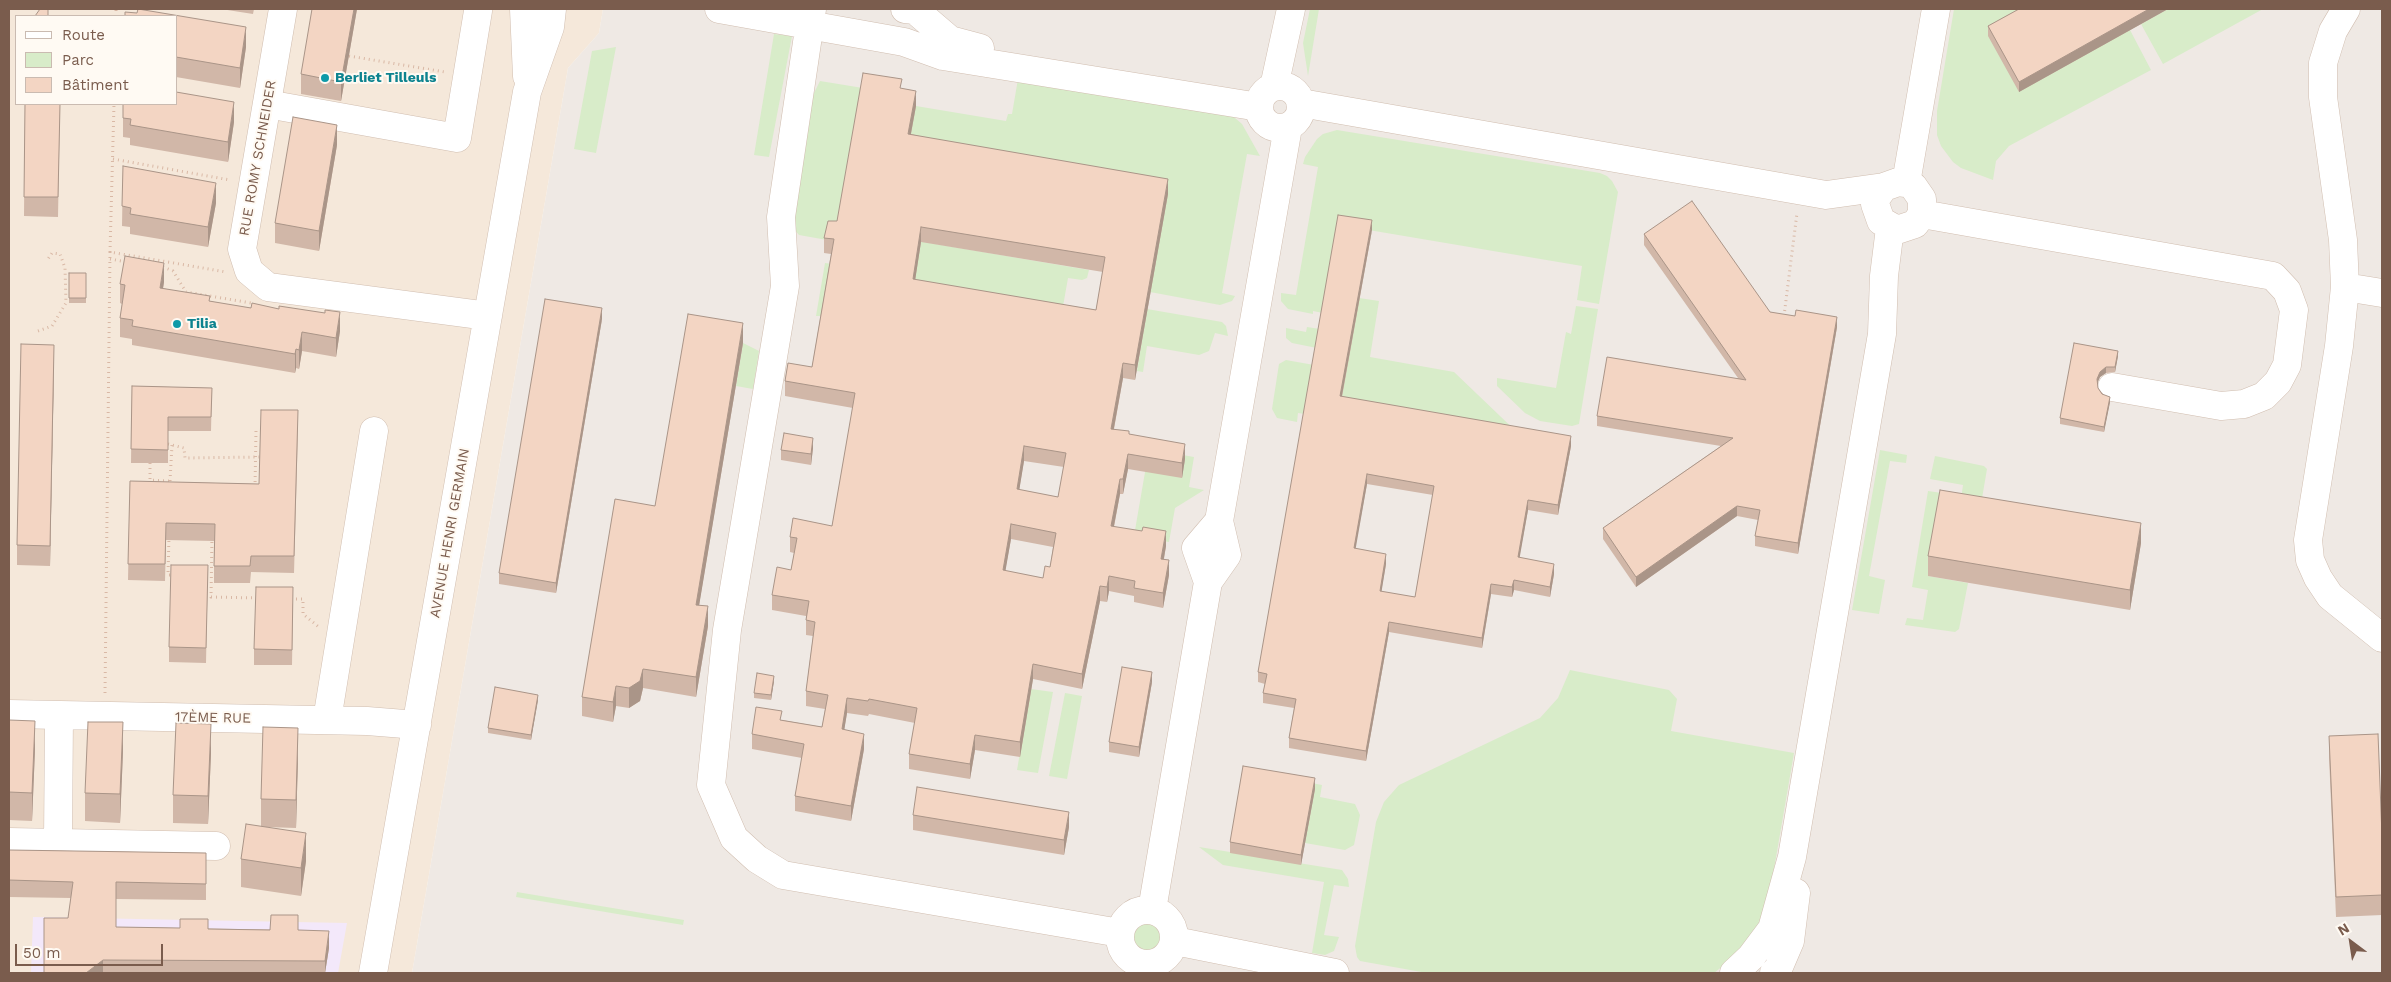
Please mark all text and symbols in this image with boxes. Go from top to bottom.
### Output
legend [15,15,178,105]
text: Route [62,26,105,44]
text: Parc [62,51,94,69]
place label: Berliet Tilleuls [335,70,436,86]
marker: Berliet Tilleuls [319,72,331,84]
text: Bâtiment [62,76,129,94]
street label: RUE ROMY SCHNEIDER [236,79,280,237]
place label: Tilia [187,316,217,332]
marker: Tilia [171,318,183,330]
street label: AVENUE HENRI GERMAIN [427,447,473,619]
street label: 17ÈME RUE [175,709,251,727]
north arrow [2326,917,2376,967]
text: N [2335,920,2352,939]
scale bar [18,934,165,966]
text: 50 m [23,944,60,962]

